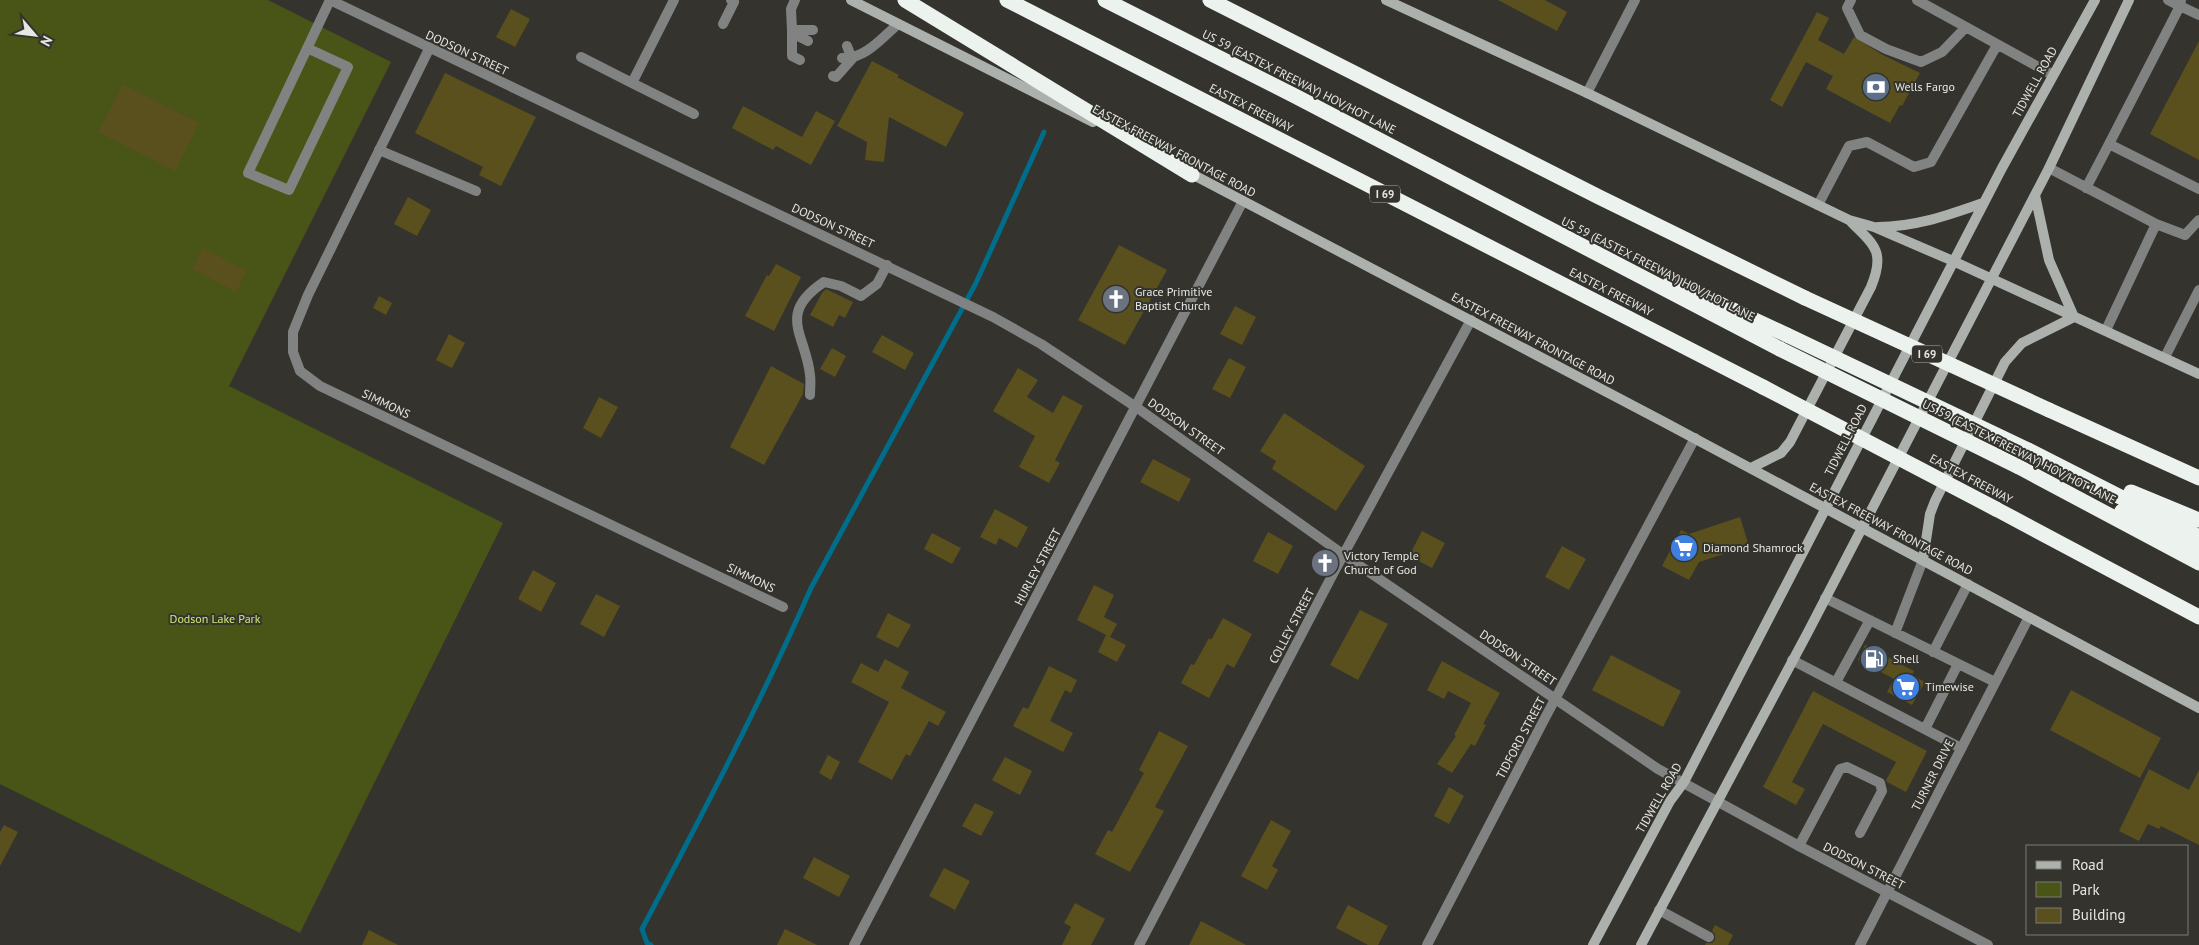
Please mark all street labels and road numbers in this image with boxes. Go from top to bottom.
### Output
street label: US 59 (EASTEX FREEWAY) HOV/HOT LANE [1199,26,1399,138]
street label: DODSON STREET [423,27,511,78]
street label: TIDWELL ROAD [2009,44,2060,120]
street label: EASTEX FREEWAY [1207,81,1295,135]
street label: EASTEX FREEWAY FRONTAGE ROAD [1090,101,1259,200]
road number: I 69 [1370,185,1400,202]
street label: DODSON STREET [789,200,877,251]
street label: US 59 (EASTEX FREEWAY) HOV/HOT LANE [1558,213,1758,325]
street label: EASTEX FREEWAY [1567,265,1655,319]
street label: EASTEX FREEWAY FRONTAGE ROAD [1449,289,1618,388]
road number: I 69 [1912,346,1942,362]
street label: SIMMONS [360,386,413,422]
street label: DODSON STREET [1145,395,1228,459]
street label: US 59 (EASTEX FREEWAY) HOV/HOT LANE [1919,396,2119,508]
street label: TIDWELL ROAD [1821,401,1870,478]
street label: EASTEX FREEWAY [1927,451,2015,507]
street label: EASTEX FREEWAY FRONTAGE ROAD [1807,479,1976,578]
street label: HURLEY STREET [1011,525,1064,608]
street label: SIMMONS [725,560,778,596]
street label: COLLEY STREET [1265,585,1318,666]
street label: DODSON STREET [1477,626,1560,689]
street label: TIDFORD STREET [1493,694,1549,781]
street label: TURNER DRIVE [1908,737,1957,813]
street label: TIDWELL ROAD [1632,760,1685,836]
street label: DODSON STREET [1821,839,1908,893]

